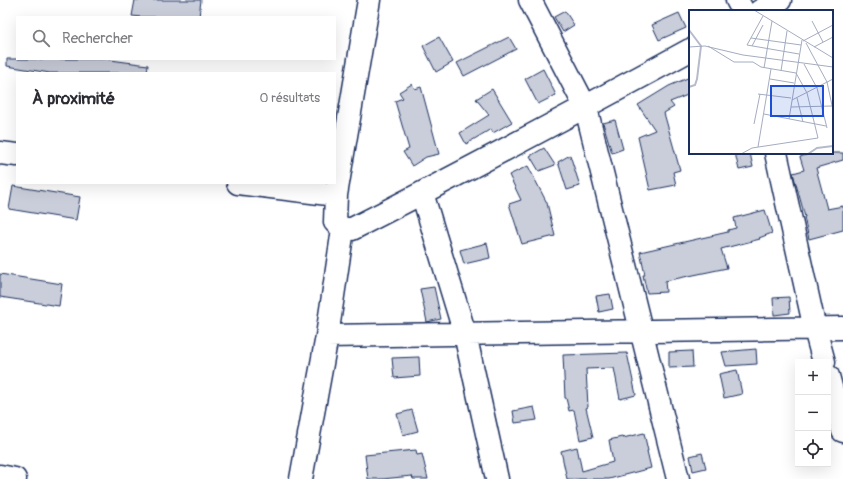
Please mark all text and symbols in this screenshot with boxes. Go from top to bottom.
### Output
inset map [689,10,833,154]
search box [16,16,336,60]
icon: search [30,27,52,49]
text: Rechercher [62,29,133,48]
text: À proximité [32,88,115,109]
text: 0 résultats [260,90,320,106]
map controls [795,359,831,467]
button: + [795,359,831,395]
button: − [795,395,831,431]
button: locate [795,431,831,467]

